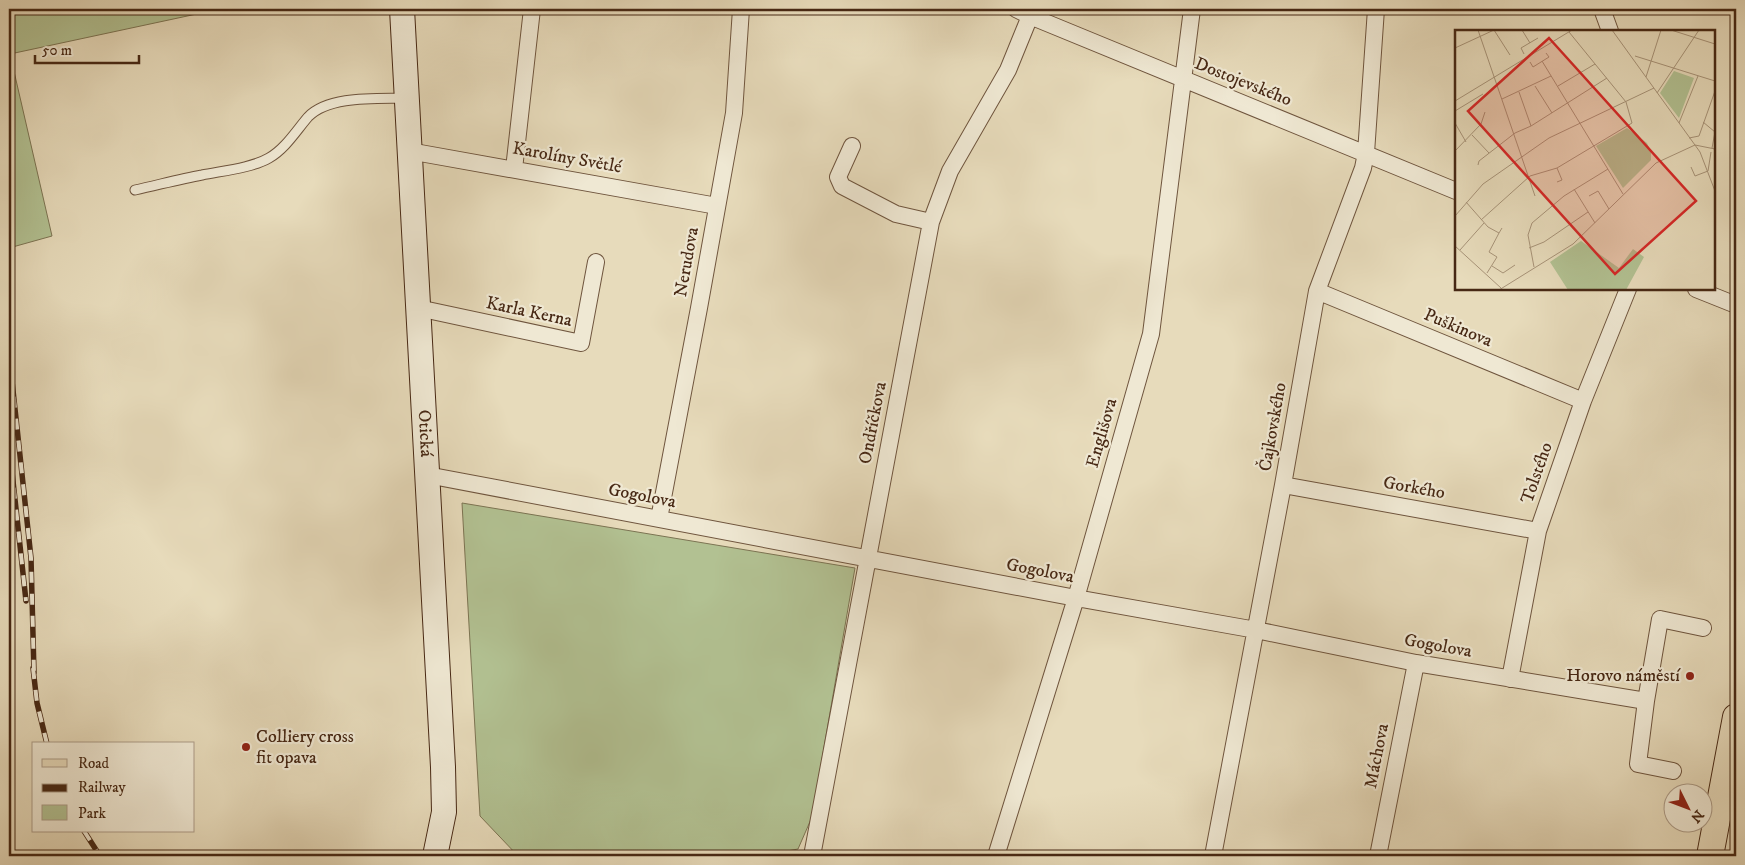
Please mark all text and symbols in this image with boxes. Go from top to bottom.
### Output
inset map [1455,30,1715,290]
scale bar [35,32,139,64]
text: 50 m [42,41,72,60]
street label: Dostojevského [1191,53,1295,112]
street label: Karolíny Světlé [511,138,624,179]
street label: Nerudova [670,225,704,299]
street label: Karla Kerna [484,292,574,332]
street label: Puškinova [1420,304,1496,352]
street label: Ondříčkova [854,380,892,466]
street label: Čajkovského [1253,380,1292,473]
street label: Englišova [1082,395,1122,470]
street label: Otická [413,409,437,458]
street label: Tolstého [1516,439,1558,506]
street label: Gorkého [1381,472,1447,504]
street label: Gogolova [606,479,678,513]
street label: Gogolova [1004,554,1076,588]
street label: Gogolova [1402,629,1474,663]
place label: Horovo náměstí [1566,665,1681,687]
marker: Horovo náměstí [1684,670,1696,682]
street label: Máchova [1360,721,1394,790]
place label: Colliery cross fit opava [256,726,354,769]
marker: Colliery cross fit opava [240,741,252,753]
legend [32,742,195,832]
text: Road [78,754,110,773]
text: Railway [78,778,126,797]
north arrow [1662,782,1712,832]
text: Park [78,804,107,823]
text: N [1686,806,1707,827]

